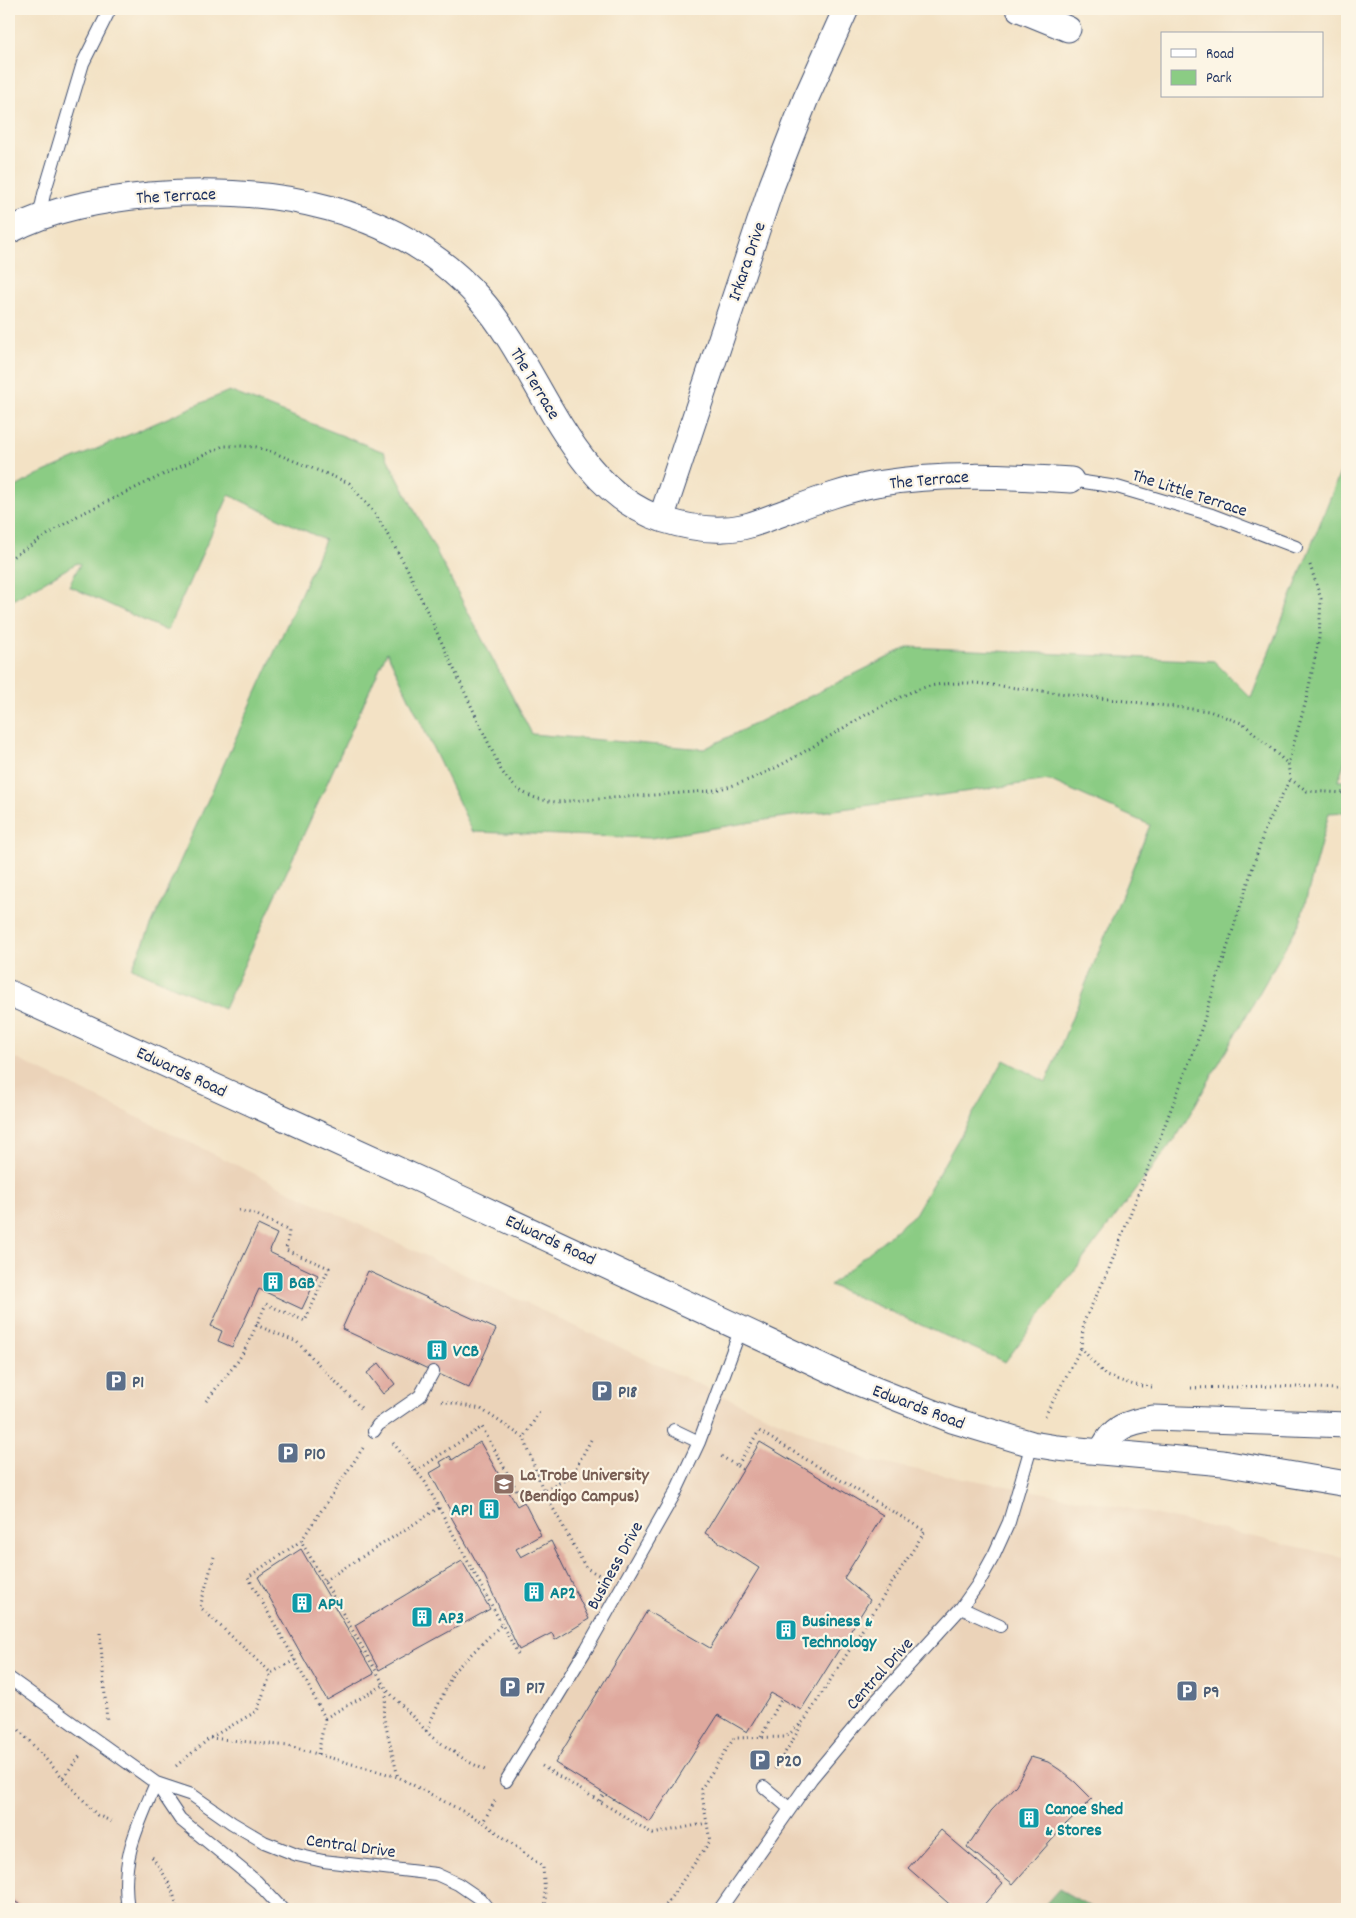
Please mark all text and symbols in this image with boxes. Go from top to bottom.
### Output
legend [1161,32,1324,98]
text: Road [1206,44,1234,66]
text: Park [1206,68,1232,90]
street label: The Terrace [136,183,217,212]
street label: Irkara Drive [723,219,774,305]
street label: The Terrace [503,344,565,425]
street label: The Little Terrace [1128,464,1250,525]
street label: The Terrace [888,466,970,497]
street label: Edwards Road [132,1041,230,1105]
street label: Edwards Road [501,1209,599,1273]
building icon: BGB [261,1270,285,1294]
place label: BGB [289,1272,316,1297]
building icon: VCB [425,1338,449,1362]
place label: VCB [453,1340,480,1365]
parking icon: P1 [104,1369,128,1393]
place label: P1 [132,1371,144,1396]
parking icon: P18 [590,1379,614,1403]
street label: Edwards Road [868,1379,968,1437]
place label: P18 [618,1381,637,1406]
parking icon: P10 [276,1441,300,1465]
place label: P10 [304,1443,326,1468]
place label: La Trobe University (Bendigo Campus) [520,1464,650,1510]
school or university icon: La Trobe University (Bendigo Campus) [492,1472,516,1496]
building icon: AP1 [477,1497,501,1521]
place label: AP1 [451,1499,473,1524]
street label: Business Drive [582,1518,651,1615]
building icon: AP2 [522,1580,546,1604]
place label: AP2 [550,1582,576,1607]
building icon: AP4 [290,1591,314,1615]
place label: AP4 [318,1593,343,1618]
building icon: AP3 [410,1605,434,1629]
place label: AP3 [438,1607,464,1632]
place label: Business & Technology [802,1610,877,1656]
building icon: Business & Technology [774,1618,798,1642]
street label: Central Drive [841,1633,920,1716]
parking icon: P17 [498,1675,522,1699]
place label: P17 [526,1677,545,1702]
parking icon: P9 [1175,1679,1199,1703]
place label: P9 [1203,1681,1219,1706]
parking icon: P20 [748,1748,772,1772]
place label: P20 [776,1750,802,1775]
place label: Canoe Shed & Stores [1045,1798,1123,1844]
building icon: Canoe Shed & Stores [1017,1806,1041,1830]
street label: Central Drive [304,1829,397,1866]

